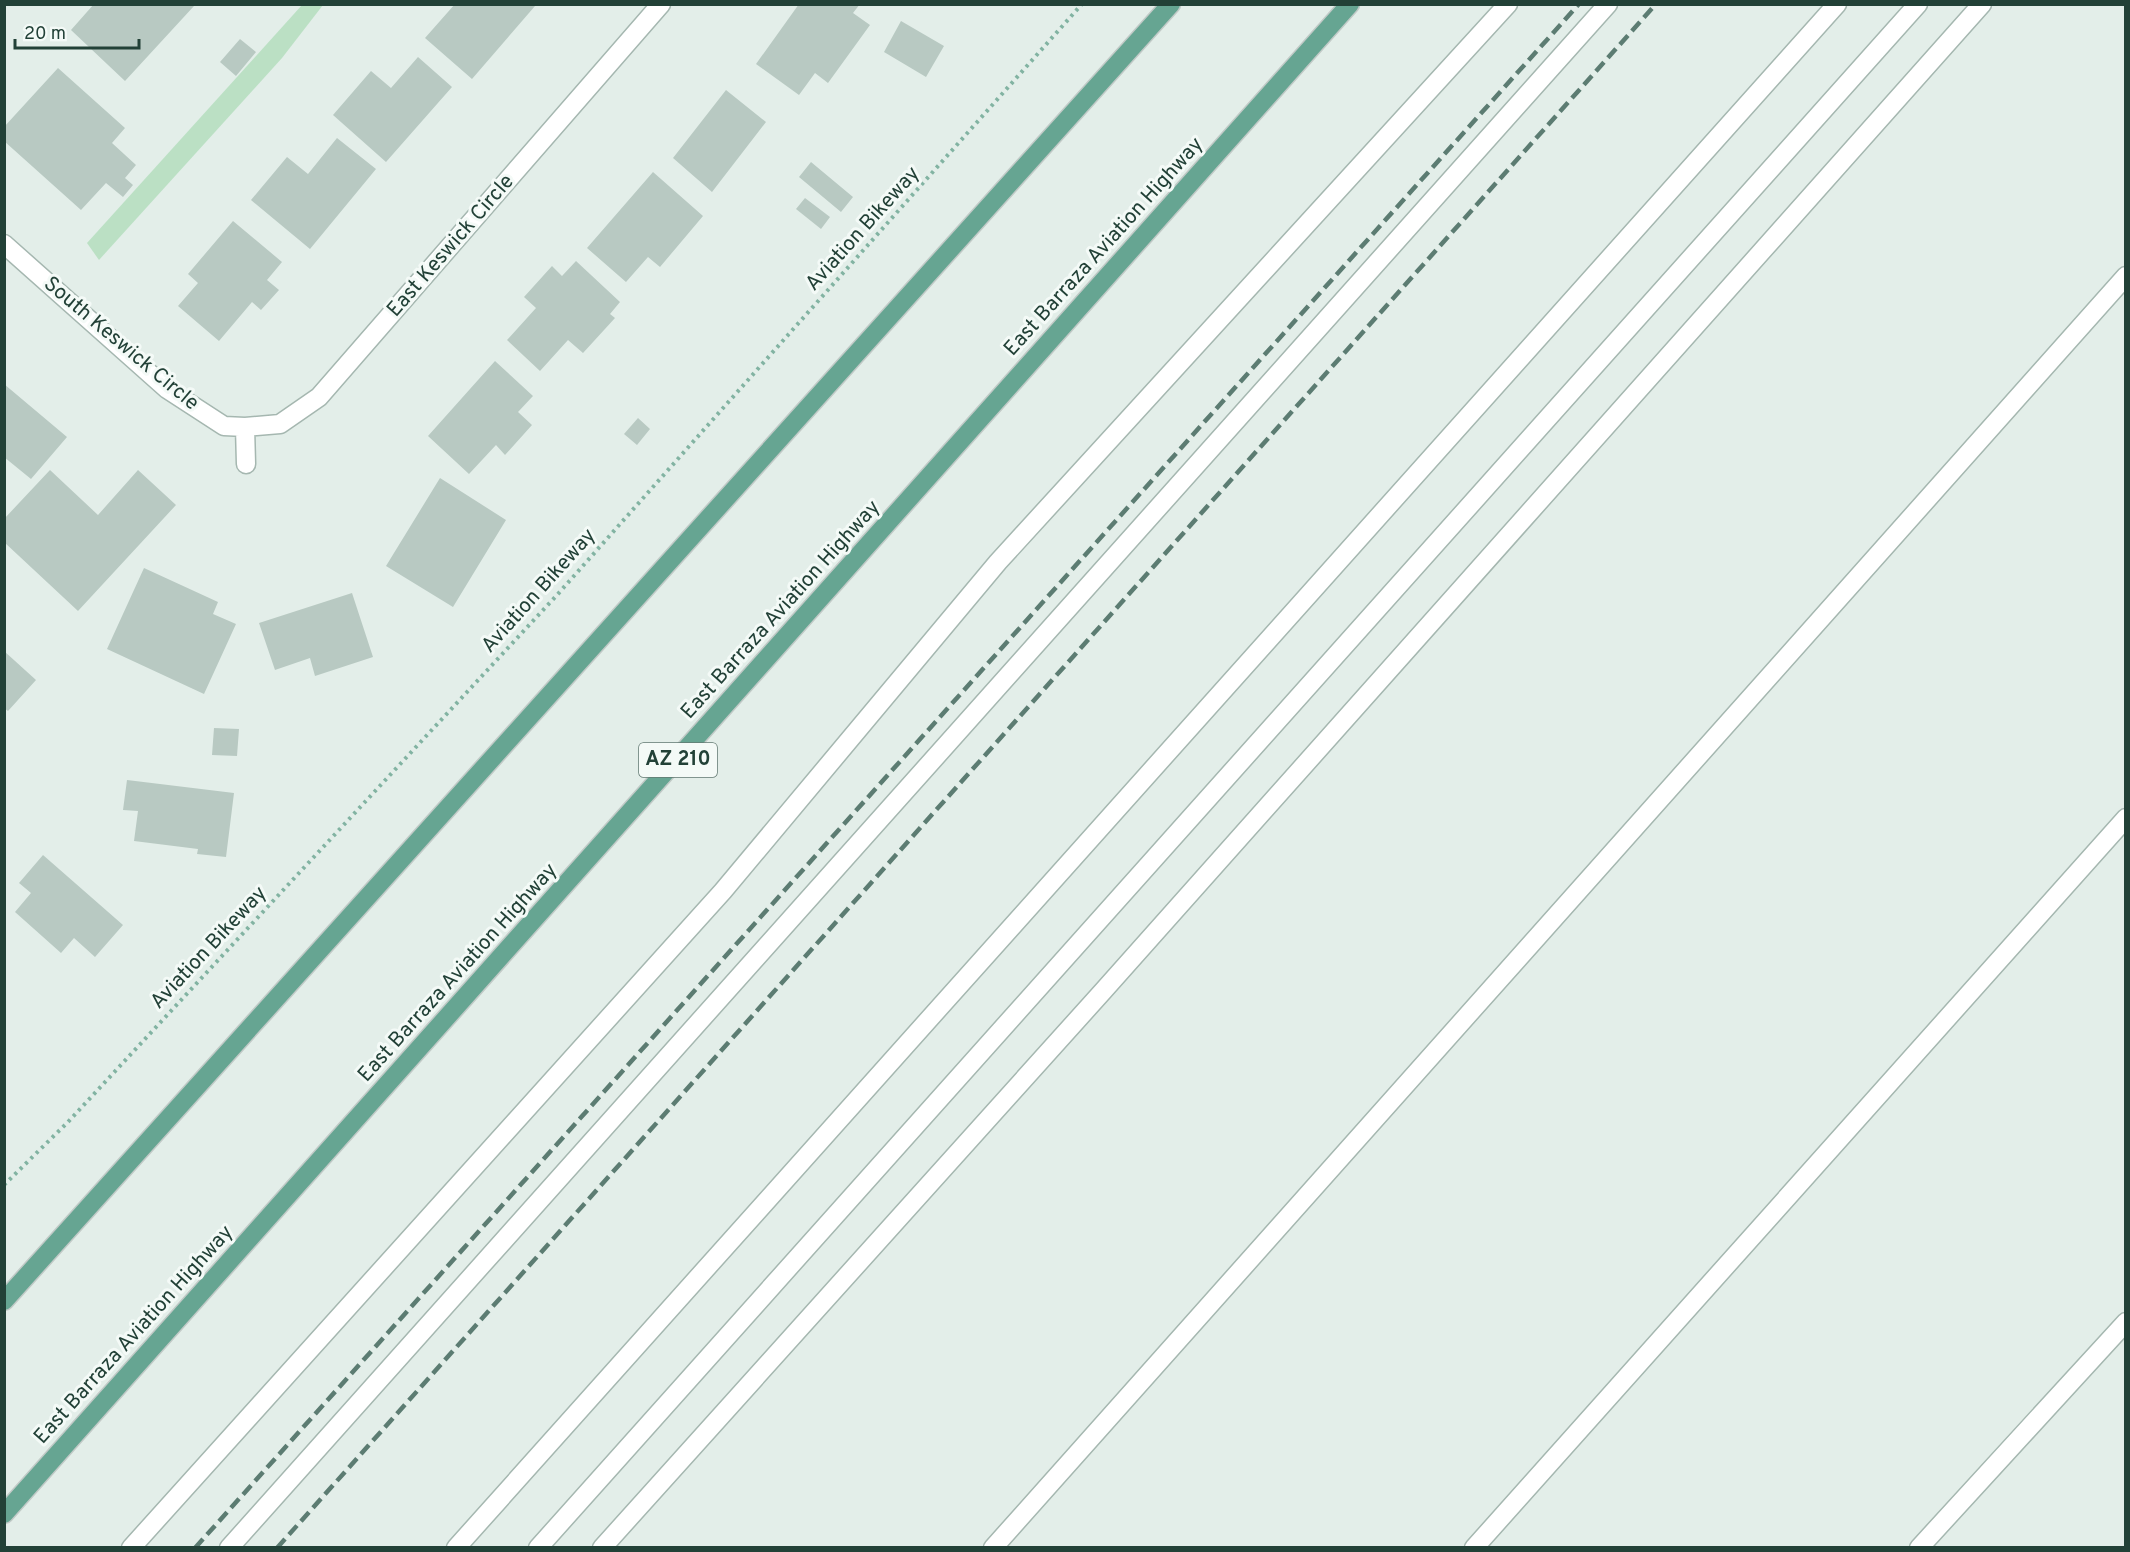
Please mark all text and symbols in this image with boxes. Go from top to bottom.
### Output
scale bar [15,12,140,50]
text: 20 m [24,23,66,46]
street label: East Barraza Aviation Highway [998,132,1210,362]
street label: Aviation Bikeway [800,161,926,297]
street label: East Keswick Circle [381,169,521,323]
street label: South Keswick Circle [38,271,204,417]
street label: East Barraza Aviation Highway [675,495,887,725]
street label: Aviation Bikeway [476,523,602,659]
road number: AZ 210 [639,743,717,777]
street label: East Barraza Aviation Highway [352,858,564,1088]
street label: Aviation Bikeway [145,881,273,1015]
street label: East Barraza Aviation Highway [28,1220,240,1450]

